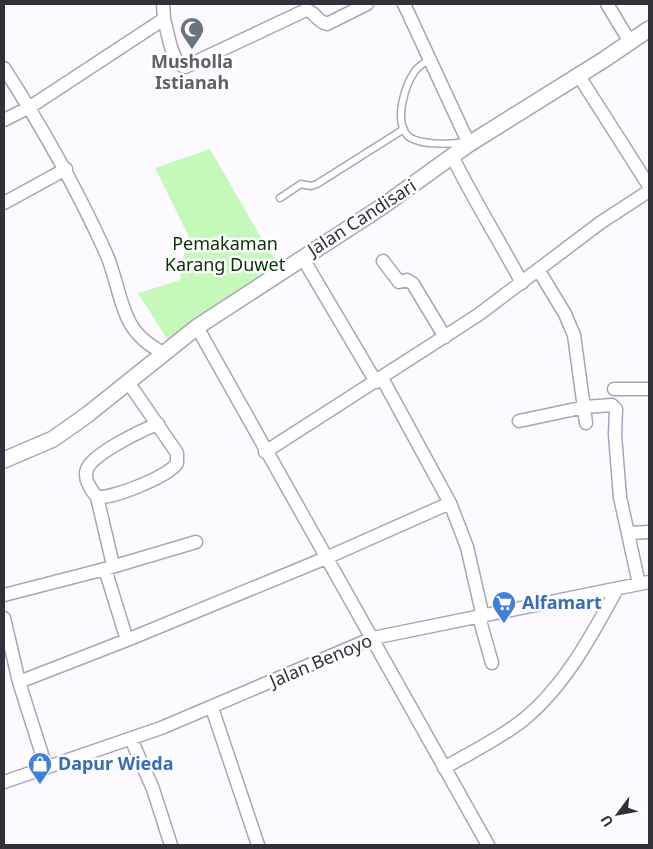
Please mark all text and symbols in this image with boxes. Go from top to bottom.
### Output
mosque icon: Musholla Istianah [179,16,205,50]
place label: Musholla Istianah [151,49,233,94]
street label: Jalan Candisari [301,173,420,262]
park label: Pemakaman Karang Duwet [165,231,286,276]
supermarket icon: Alfamart [491,590,517,624]
place label: Alfamart [522,590,602,614]
street label: Jalan Benoyo [264,628,376,693]
shop icon: Dapur Wieda [27,751,53,785]
place label: Dapur Wieda [58,751,173,775]
north arrow [593,789,643,839]
text: U [596,812,617,831]

